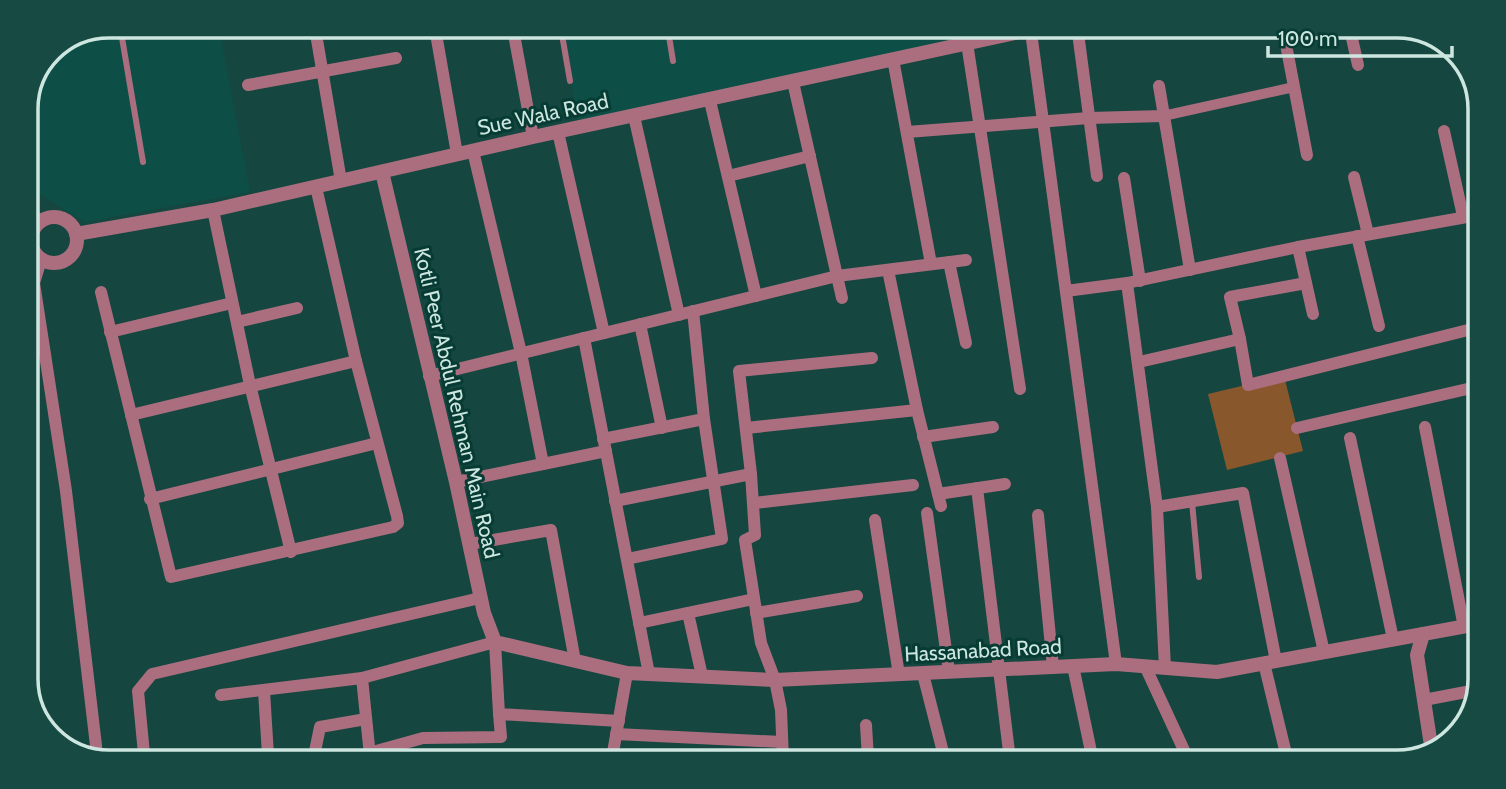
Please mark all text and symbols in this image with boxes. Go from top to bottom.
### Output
scale bar [1268,14,1452,58]
text: 100 m [1278,26,1337,51]
street label: Sue Wala Road [475,88,611,140]
street label: Kotli Peer Abdul Rehman Main Road [409,245,505,561]
street label: Hassanabad Road [904,633,1062,667]

